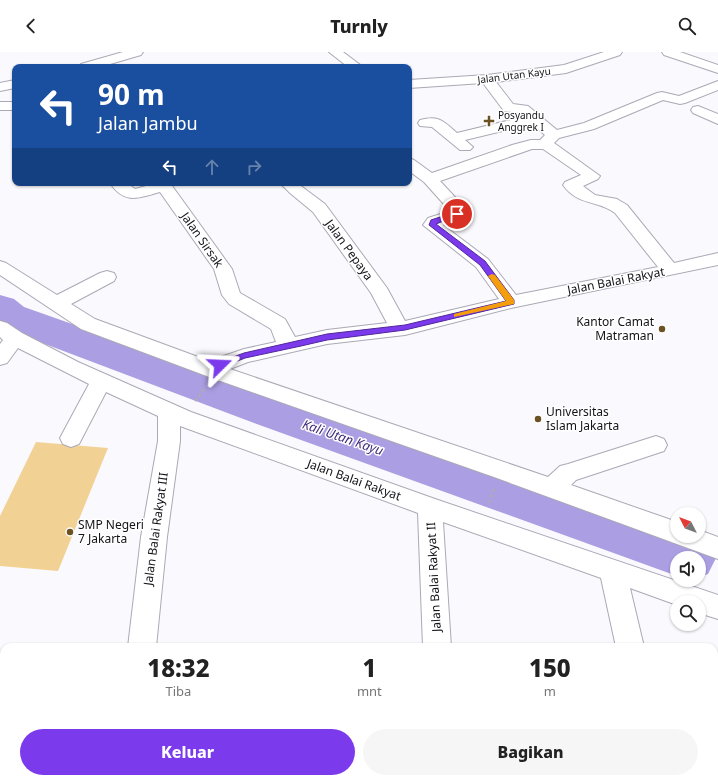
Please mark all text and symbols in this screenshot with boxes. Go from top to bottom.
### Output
text: Turnly [330,14,388,38]
icon: back [20,15,42,37]
icon: search [676,15,698,37]
street label: Jalan Utan Kayu [476,64,551,87]
text: 90 m [98,75,165,113]
icon: left [32,80,84,132]
place label: Posyandu Anggrek I [498,108,544,134]
text: Jalan Jambu [98,111,198,135]
marker: Posyandu Anggrek I [483,115,495,127]
icon: left [159,156,181,178]
icon: ahead [201,156,223,178]
icon: right [243,156,265,178]
pin [440,197,474,231]
icon: arrive [446,203,468,225]
street label: Jalan Sirsak [177,208,228,271]
street label: Jalan Pepaya [321,215,377,284]
street label: Jalan Balai Rakyat [565,263,667,298]
place label: Kantor Camat Matraman [576,313,655,344]
marker: Kantor Camat Matraman [657,324,667,334]
position arrow [199,344,241,386]
place label: Universitas Islam Jakarta [546,403,619,434]
marker: Universitas Islam Jakarta [533,414,543,424]
water label: Kali Utan Kayu [300,415,386,459]
street label: Jalan Balai Rakyat [304,454,404,505]
street label: Jalan Balai Rakyat III [139,471,172,588]
north arrow [670,507,706,543]
map controls [670,507,706,631]
place label: SMP Negeri 7 Jakarta [78,516,144,547]
street label: Jalan Balai Rakyat II [422,522,445,633]
marker: SMP Negeri 7 Jakarta [65,527,75,537]
button: sound [670,551,706,587]
button: search [670,595,706,631]
text: 18:32 [147,651,210,684]
text: 1 [362,651,376,684]
text: 150 [529,651,571,684]
text: Tiba [166,682,191,700]
text: mnt [357,682,382,700]
text: m [544,682,556,700]
button: Keluar [20,729,355,775]
button: Bagikan [363,729,698,775]

